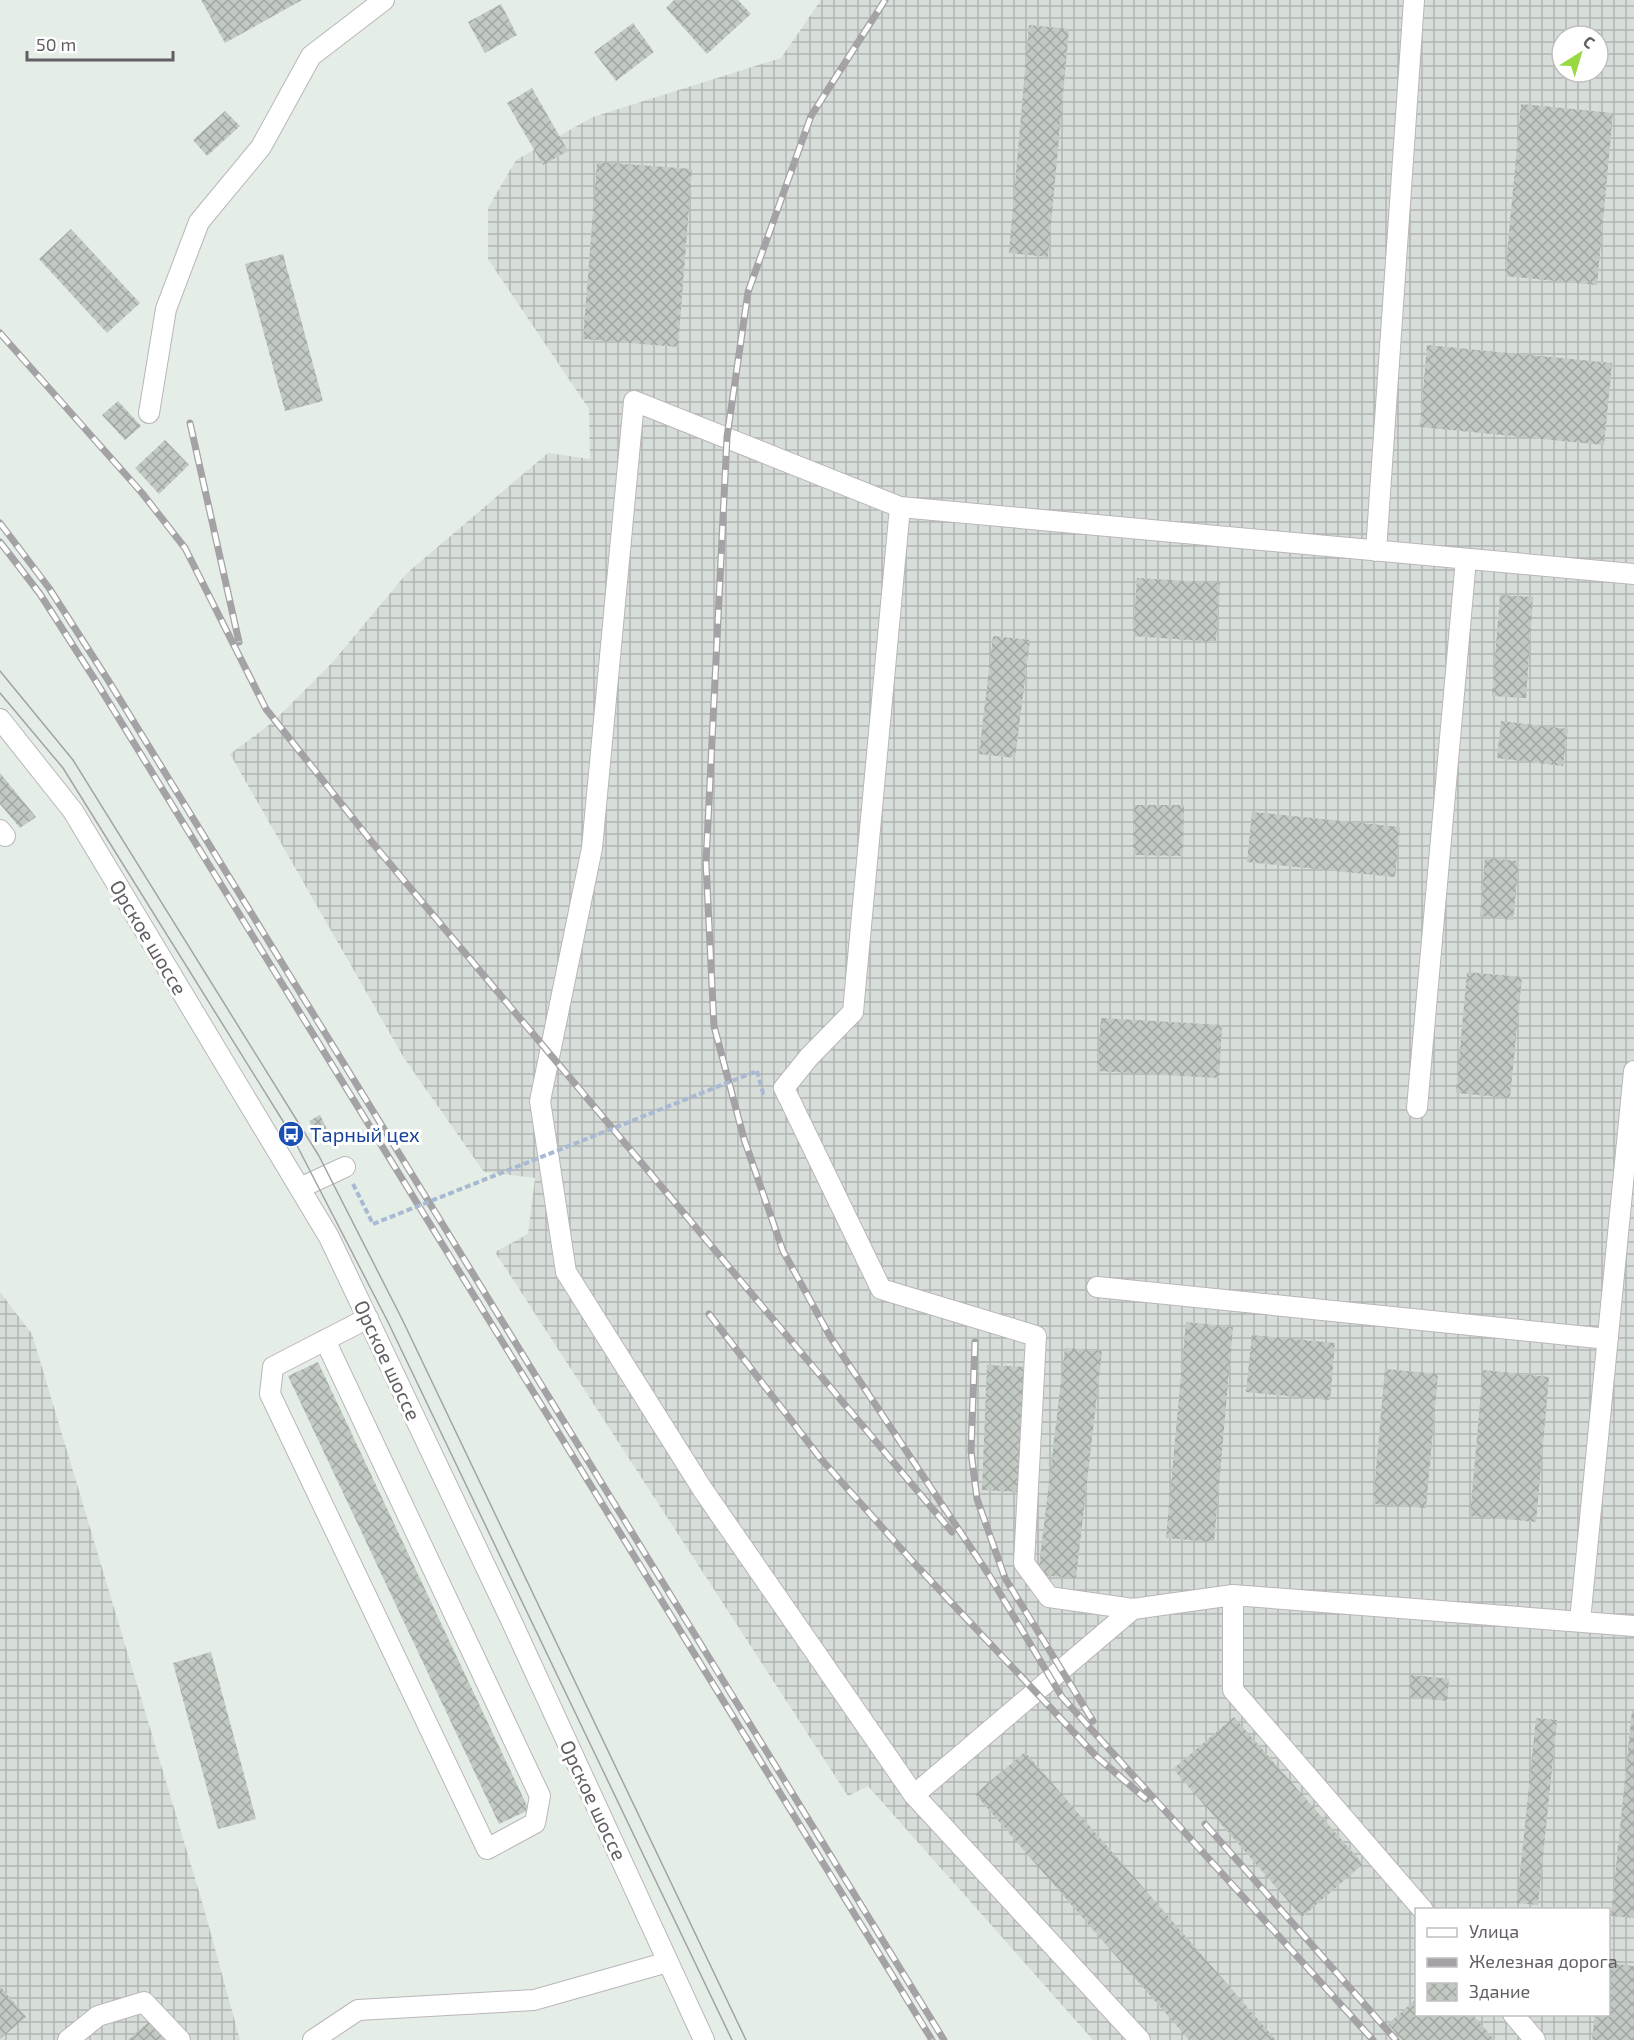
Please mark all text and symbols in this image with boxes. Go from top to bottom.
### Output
scale bar [27,24,172,62]
north arrow [1550,24,1610,84]
text: С [1580,31,1599,52]
text: 50 m [36,33,76,55]
street label: Орское шоссе [105,875,193,999]
bus stop icon: Тарный цех [276,1119,306,1149]
place label: Тарный цех [310,1122,420,1146]
street label: Орское шоссе [350,1296,426,1424]
street label: Орское шоссе [556,1736,632,1864]
legend [1415,1908,1610,2016]
text: Улица [1469,1920,1519,1942]
text: Железная дорога [1469,1950,1618,1972]
text: Здание [1469,1980,1530,2002]

